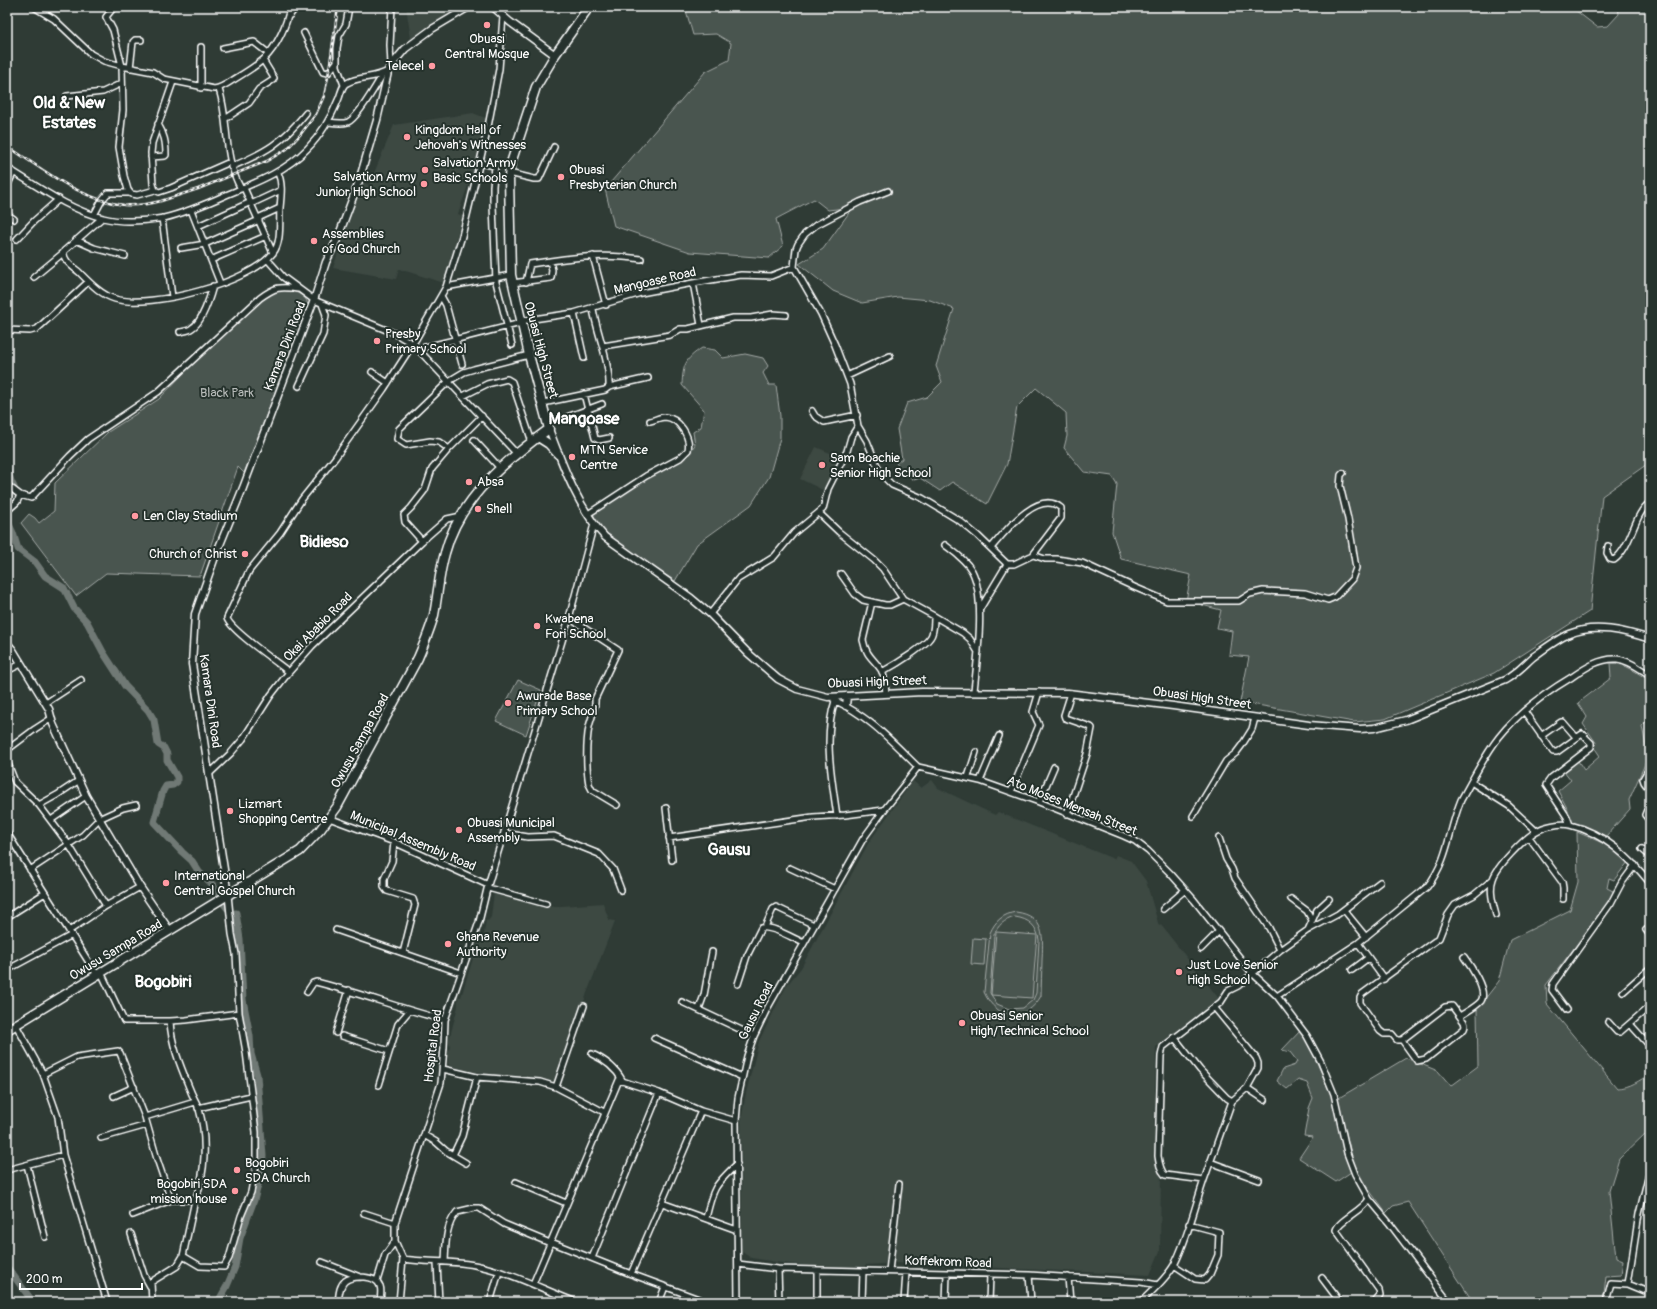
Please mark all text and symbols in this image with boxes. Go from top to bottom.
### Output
marker: Obuasi Central Mosque [482,20,492,30]
place label: Obuasi Central Mosque [445,31,530,62]
place label: Telecel [386,58,424,74]
marker: Telecel [427,61,437,71]
district label: Old & New Estates [33,92,106,133]
place label: Kingdom Hall of Jehovah's Witnesses [415,122,526,153]
marker: Kingdom Hall of Jehovah's Witnesses [402,132,412,142]
place label: Salvation Army Basic Schools [433,155,516,186]
place label: Obuasi Presbyterian Church [569,162,677,193]
marker: Salvation Army Basic Schools [420,165,430,175]
place label: Salvation Army Junior High School [316,169,416,200]
marker: Obuasi Presbyterian Church [556,172,566,182]
marker: Salvation Army Junior High School [419,179,429,189]
place label: Assemblies of God Church [322,226,400,257]
marker: Assemblies of God Church [309,236,319,246]
street label: Mangoase Road [612,264,698,298]
street label: Kamara Dini Road [261,299,309,393]
street label: Obuasi High Street [520,300,562,401]
place label: Presby Primary School [385,326,467,357]
marker: Presby Primary School [372,336,382,346]
park label: Black Park [200,385,255,401]
district label: Mangoase [549,408,620,429]
place label: MTN Service Centre [580,442,649,473]
place label: Sam Boachie Senior High School [830,450,931,481]
marker: MTN Service Centre [567,452,577,462]
marker: Sam Boachie Senior High School [817,460,827,470]
place label: Absa [477,474,504,490]
marker: Absa [464,477,474,487]
place label: Shell [486,501,512,517]
marker: Shell [473,504,483,514]
place label: Len Clay Stadium [143,508,237,524]
marker: Len Clay Stadium [130,511,140,521]
district label: Bidieso [299,531,349,552]
place label: Church of Christ [149,546,238,562]
marker: Church of Christ [240,549,250,559]
street label: Okai Ababio Road [280,589,356,665]
place label: Kwabena Fori School [545,611,606,642]
marker: Kwabena Fori School [532,621,542,631]
street label: Kamara Dini Road [195,653,225,749]
street label: Obuasi High Street [827,672,928,692]
street label: Obuasi High Street [1152,683,1253,713]
place label: Awurade Base Primary School [516,688,598,719]
street label: Owusu Sampa Road [327,691,393,791]
marker: Awurade Base Primary School [503,698,513,708]
street label: Ato Moses Mensah Street [1004,772,1140,840]
place label: Lizmart Shopping Centre [238,796,328,827]
marker: Lizmart Shopping Centre [225,806,235,816]
street label: Municipal Assembly Road [348,807,478,875]
place label: Obuasi Municipal Assembly [467,815,555,846]
marker: Obuasi Municipal Assembly [454,825,464,835]
district label: Gausu [707,839,751,860]
place label: International Central Gospel Church [174,868,295,899]
marker: International Central Gospel Church [161,878,171,888]
street label: Owusu Sampa Road [67,916,165,984]
place label: Ghana Revenue Authority [456,929,539,960]
marker: Ghana Revenue Authority [443,939,453,949]
place label: Just Love Senior High School [1187,957,1278,988]
marker: Just Love Senior High School [1174,967,1184,977]
district label: Bogobiri [135,971,191,992]
street label: Gausu Road [735,979,777,1043]
place label: Obuasi Senior High/Technical School [970,1008,1089,1039]
street label: Hospital Road [421,1009,445,1083]
marker: Obuasi Senior High/Technical School [957,1018,967,1028]
place label: Bogobiri SDA Church [245,1155,310,1186]
marker: Bogobiri SDA Church [232,1165,242,1175]
place label: Bogobiri SDA mission house [150,1176,228,1207]
marker: Bogobiri SDA mission house [230,1186,240,1196]
street label: Koffekrom Road [904,1252,992,1272]
scale bar [20,1265,142,1291]
text: 200 m [26,1272,63,1287]

